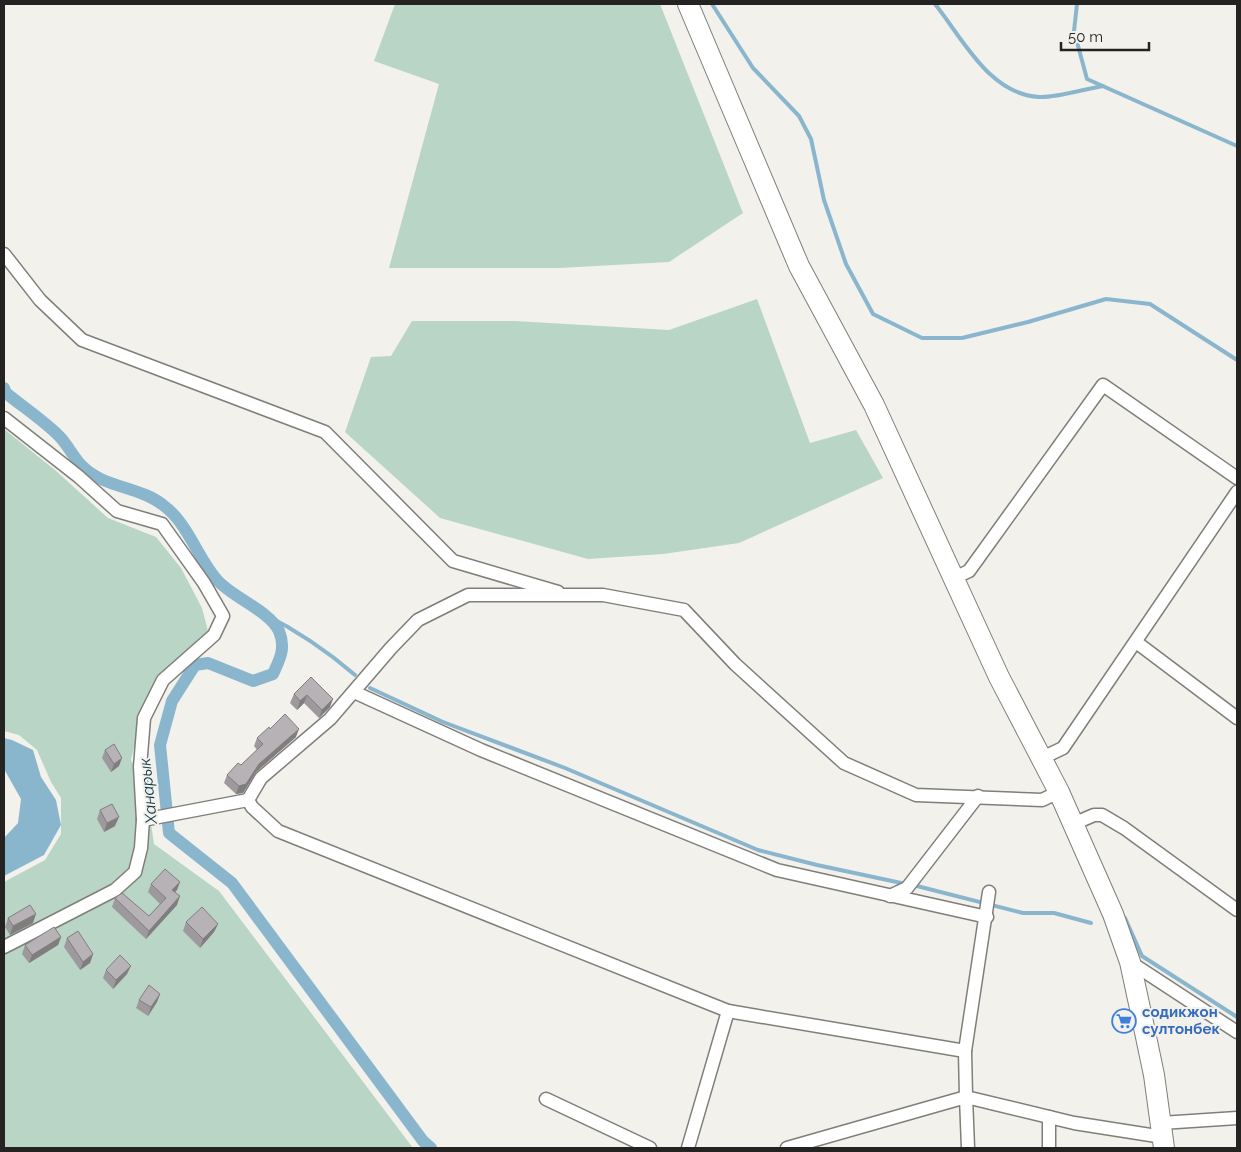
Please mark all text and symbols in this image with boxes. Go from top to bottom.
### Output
scale bar [1061,20,1148,52]
text: 50 m [1068,28,1103,46]
water label: Ханарык [135,757,161,826]
place label: содикжон султонбек [1142,1003,1220,1038]
supermarket icon: содикжон султонбек [1111,1008,1137,1034]

